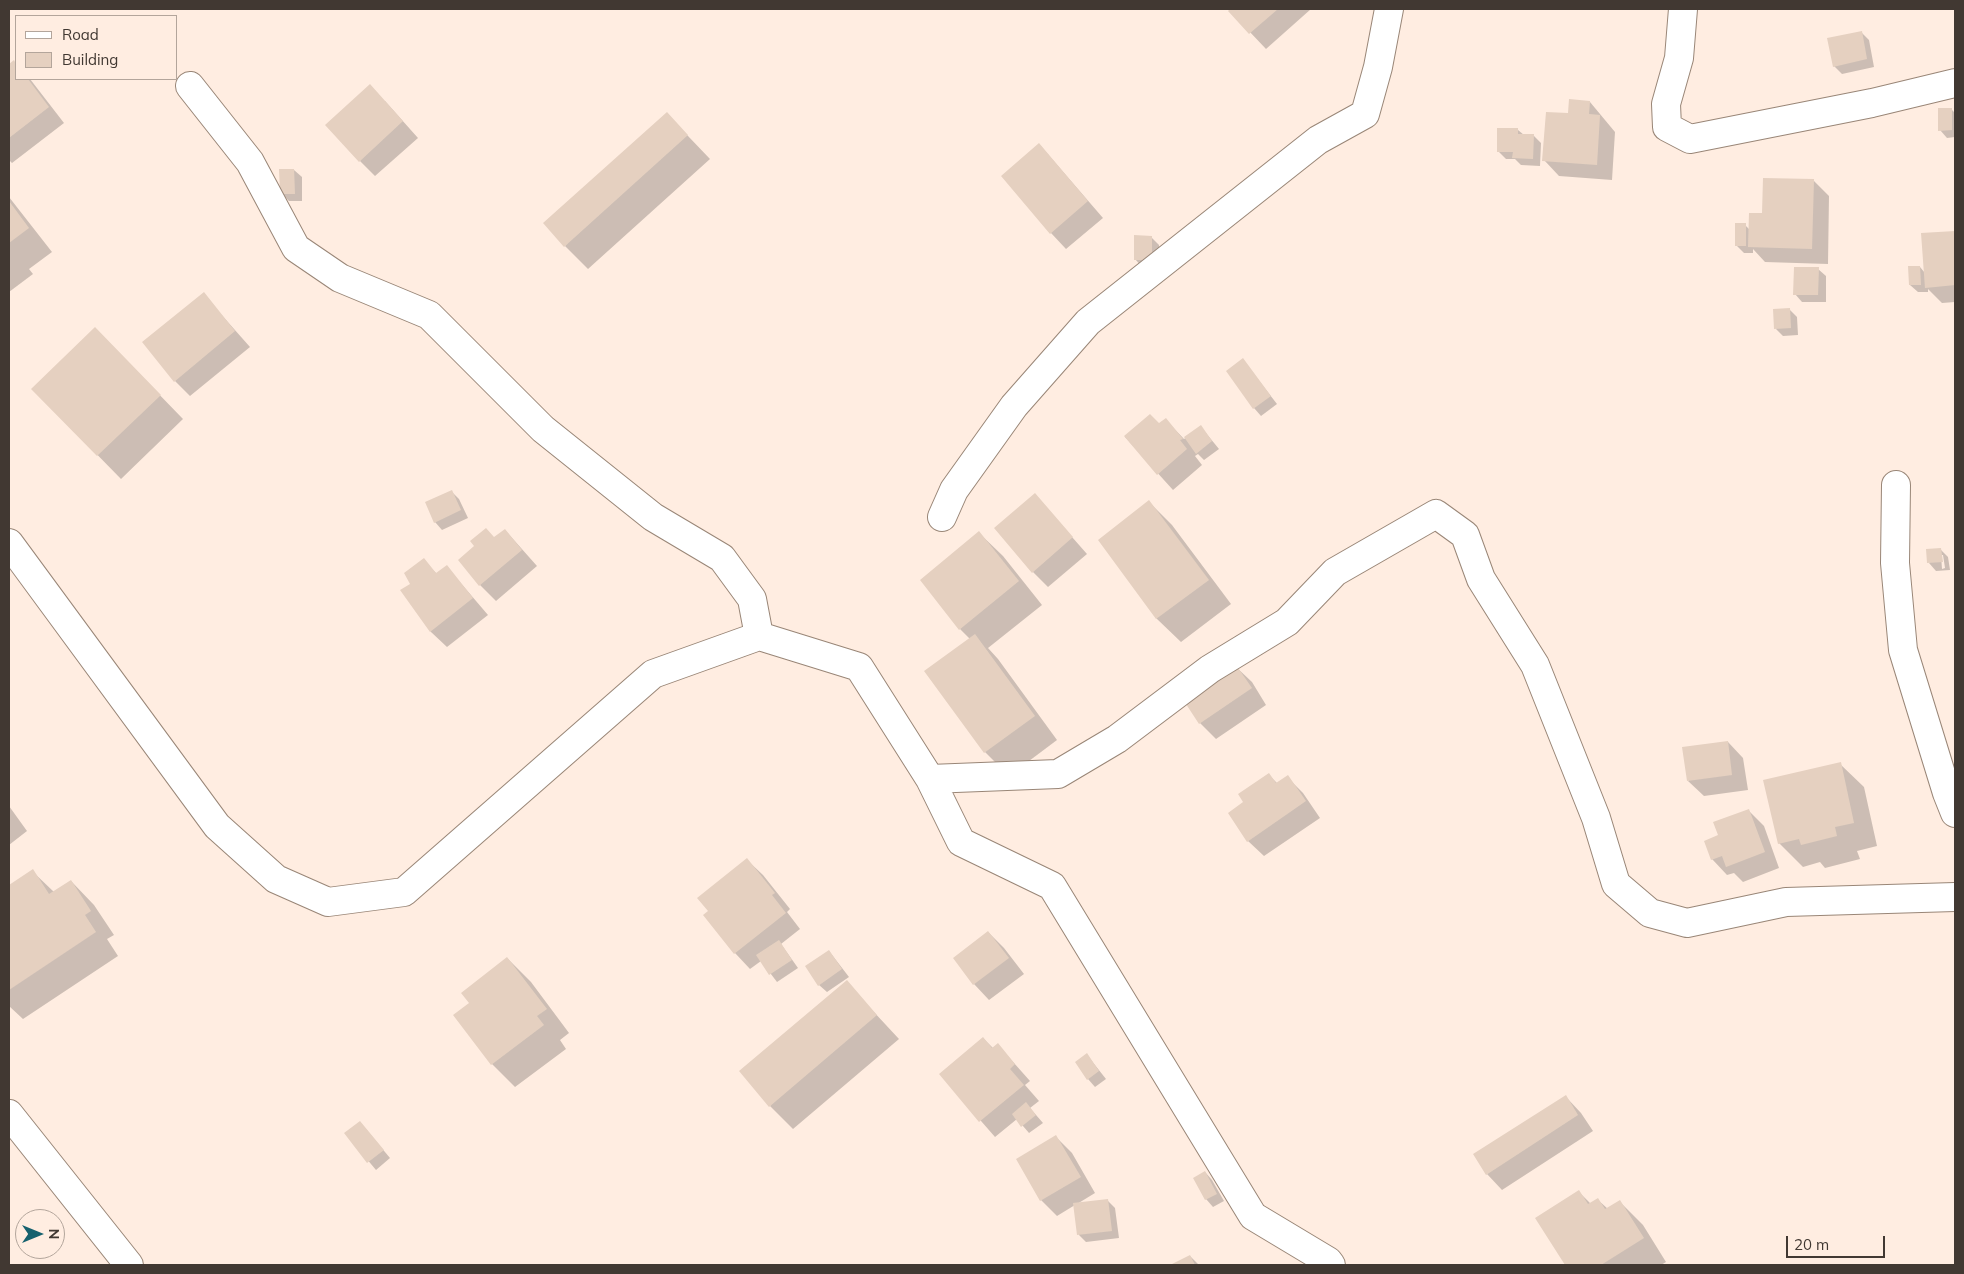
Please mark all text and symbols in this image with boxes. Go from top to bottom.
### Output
legend [15,15,178,80]
text: Road [62,25,99,44]
text: Building [62,50,118,69]
north arrow [15,1209,65,1259]
scale bar [1789,1226,1888,1258]
text: N [45,1229,63,1239]
text: 20 m [1794,1235,1829,1254]

